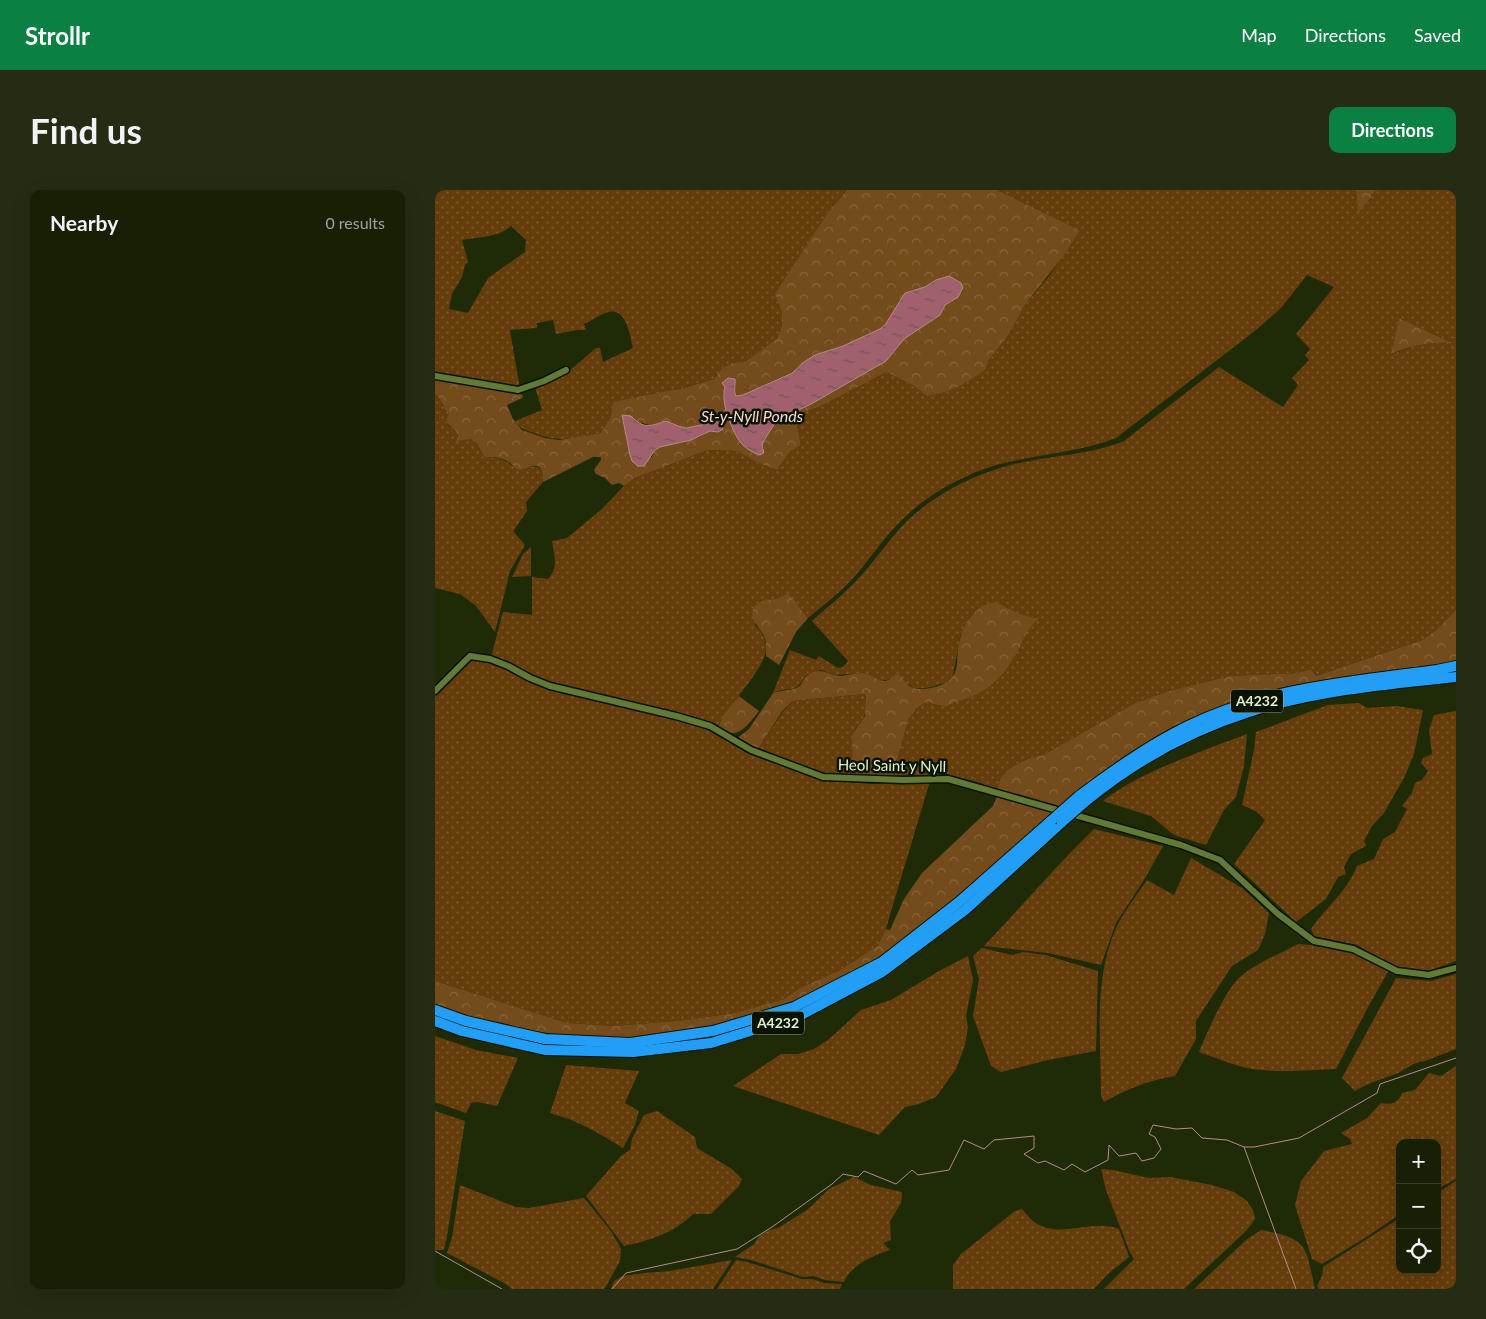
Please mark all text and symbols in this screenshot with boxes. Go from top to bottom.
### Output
text: Strollr [25,21,90,50]
text: Map [1241,24,1277,46]
text: Directions [1305,24,1386,46]
text: Saved [1414,24,1461,46]
button: Directions [1329,107,1456,153]
text: Find us [30,109,142,151]
text: Nearby [50,210,118,235]
text: 0 results [325,213,385,232]
water label: St-y-Nyll Ponds [701,406,804,425]
road number: A4232 [1231,690,1283,712]
street label: Heol Saint y Nyll [838,755,946,775]
road number: A4232 [752,1011,804,1034]
map controls [1396,1139,1441,1274]
button: + [1396,1139,1441,1184]
button: − [1396,1184,1441,1229]
button: locate [1396,1229,1441,1274]

